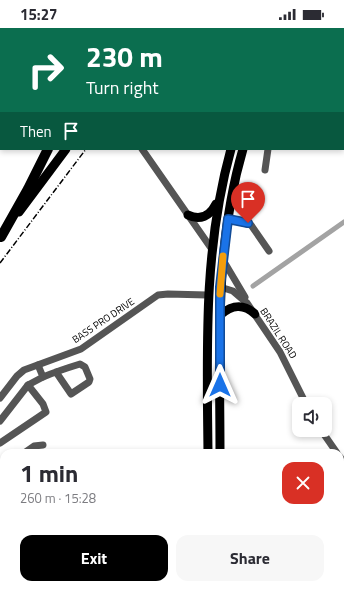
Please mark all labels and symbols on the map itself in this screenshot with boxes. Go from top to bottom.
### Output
pin [231,182,265,223]
street label: BASS PRO DRIVE [69,294,138,347]
street label: BRAZIL ROAD [256,305,301,362]
position arrow [199,364,241,406]

